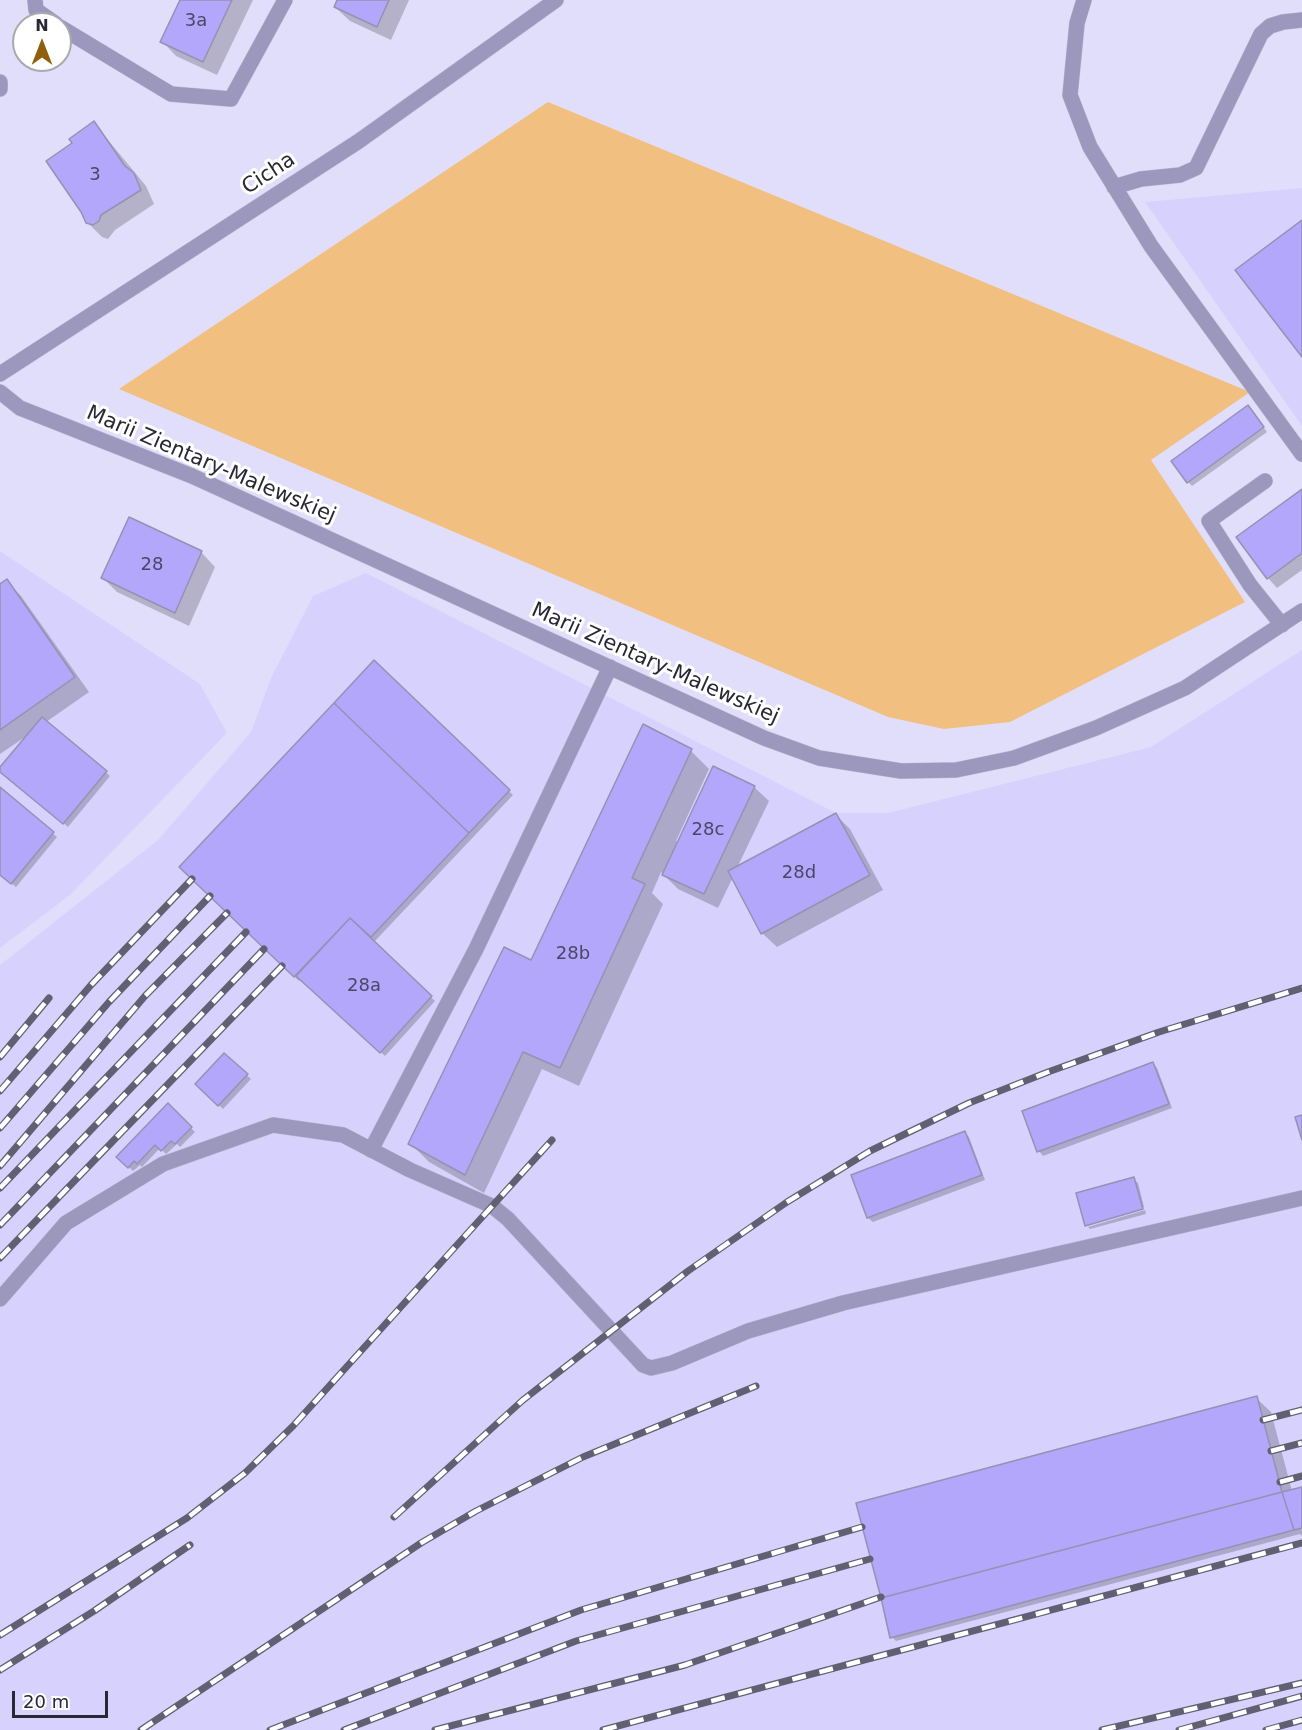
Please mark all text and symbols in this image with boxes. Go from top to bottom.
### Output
house number: 3a [185,10,207,32]
north arrow [12,12,72,72]
text: N [35,16,49,35]
street label: Cicha [238,148,300,200]
house number: 3 [89,164,101,186]
street label: Marii Zientary-Malewskiej [83,401,339,529]
house number: 28 [141,554,163,576]
street label: Marii Zientary-Malewskiej [527,598,783,730]
house number: 28c [692,819,724,841]
house number: 28d [782,862,816,884]
house number: 28b [556,943,590,965]
house number: 28a [347,975,381,997]
scale bar [15,1679,111,1717]
text: 20 m [23,1691,69,1712]

